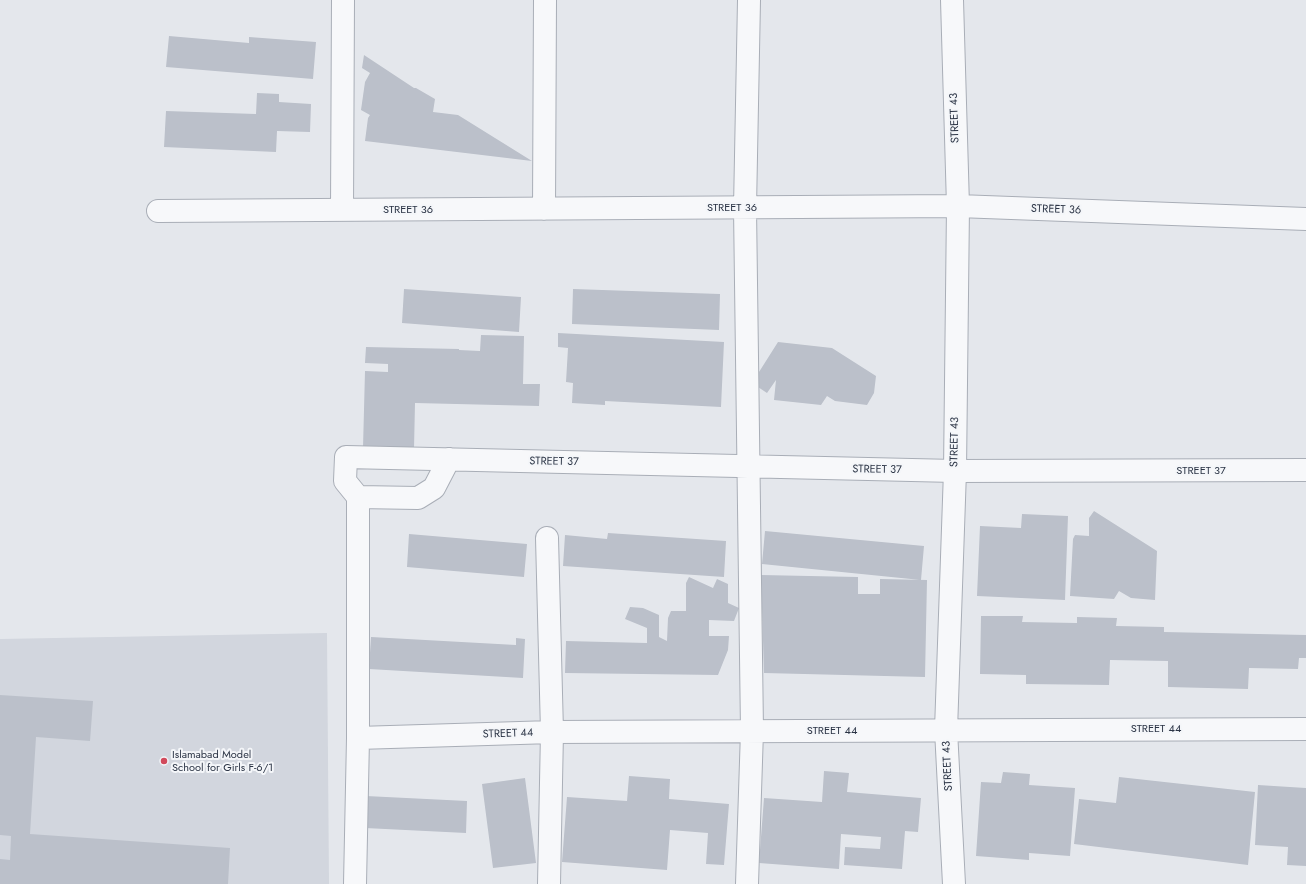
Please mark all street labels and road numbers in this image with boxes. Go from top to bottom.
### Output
street label: STREET 43 [948,93,962,143]
street label: STREET 36 [707,201,757,215]
street label: STREET 36 [383,203,433,217]
street label: STREET 36 [1031,203,1081,217]
street label: STREET 43 [948,417,962,467]
street label: STREET 37 [529,455,579,469]
street label: STREET 37 [852,463,902,477]
street label: STREET 37 [1176,464,1226,478]
street label: STREET 44 [1131,722,1181,736]
street label: STREET 44 [807,724,857,738]
street label: STREET 44 [482,727,534,741]
street label: STREET 43 [940,741,956,791]

